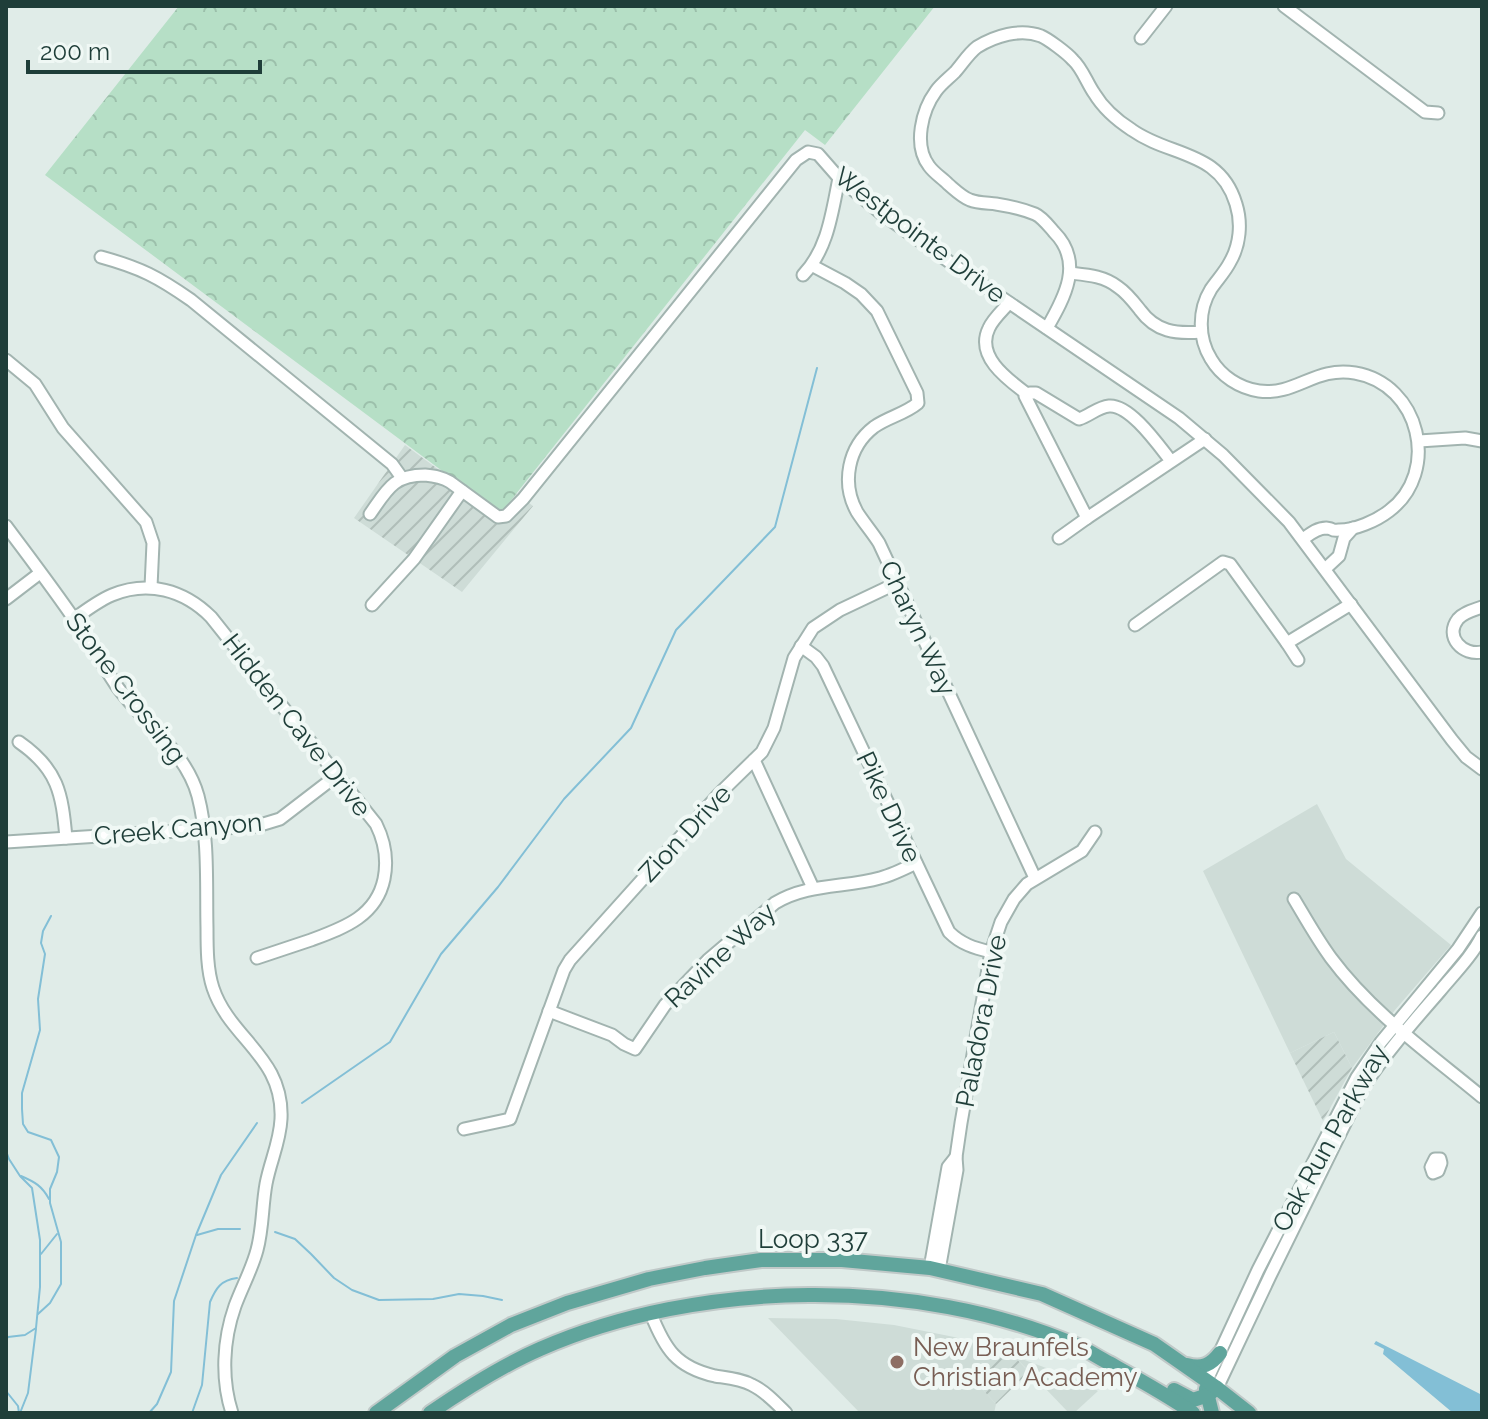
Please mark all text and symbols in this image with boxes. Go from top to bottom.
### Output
scale bar [28,24,260,74]
text: 200 m [40,37,110,66]
street label: Westpointe Drive [828,161,1012,309]
street label: Charyn Way [874,556,962,700]
street label: Stone Crossing [60,607,192,769]
street label: Hidden Cave Drive [216,628,378,822]
street label: Pike Drive [850,747,928,867]
street label: Zion Drive [633,778,737,888]
street label: Creek Canyon [93,807,263,851]
street label: Ravine Way [659,896,781,1014]
street label: Paladora Drive [950,932,1012,1110]
street label: Oak Run Parkway [1266,1039,1394,1237]
street label: Loop 337 [758,1224,868,1254]
place label: New Braunfels Christian Academy [913,1332,1138,1392]
marker: New Braunfels Christian Academy [888,1353,906,1371]

